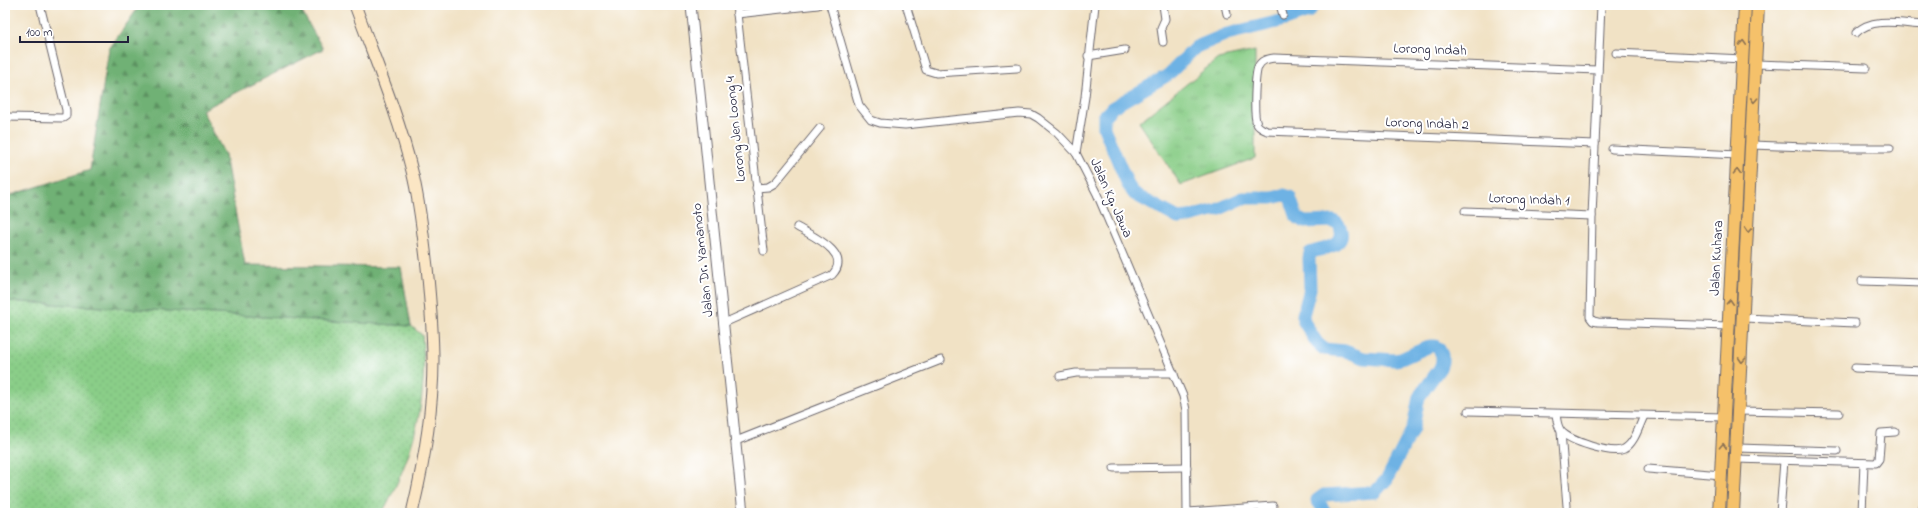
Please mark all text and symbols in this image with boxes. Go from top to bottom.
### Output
scale bar [20,18,128,44]
text: 100 m [26,24,53,42]
street label: Lorong Indah [1393,38,1467,63]
one-way arrow [1739,40,1748,46]
street label: Lorong Jen Loong 4 [720,75,753,183]
one-way arrow [1750,97,1758,103]
street label: Lorong Indah 2 [1385,112,1469,137]
street label: Jalan Kg. Jawa [1083,155,1138,242]
one-way arrow [1733,169,1742,175]
street label: Lorong Indah 1 [1488,188,1570,213]
street label: Jalan Dr. Yamanoto [687,202,719,318]
street label: Jalan Kuhara [1705,220,1729,296]
one-way arrow [1744,227,1752,233]
one-way arrow [1726,299,1734,305]
one-way arrow [1737,357,1746,363]
one-way arrow [1719,443,1728,449]

